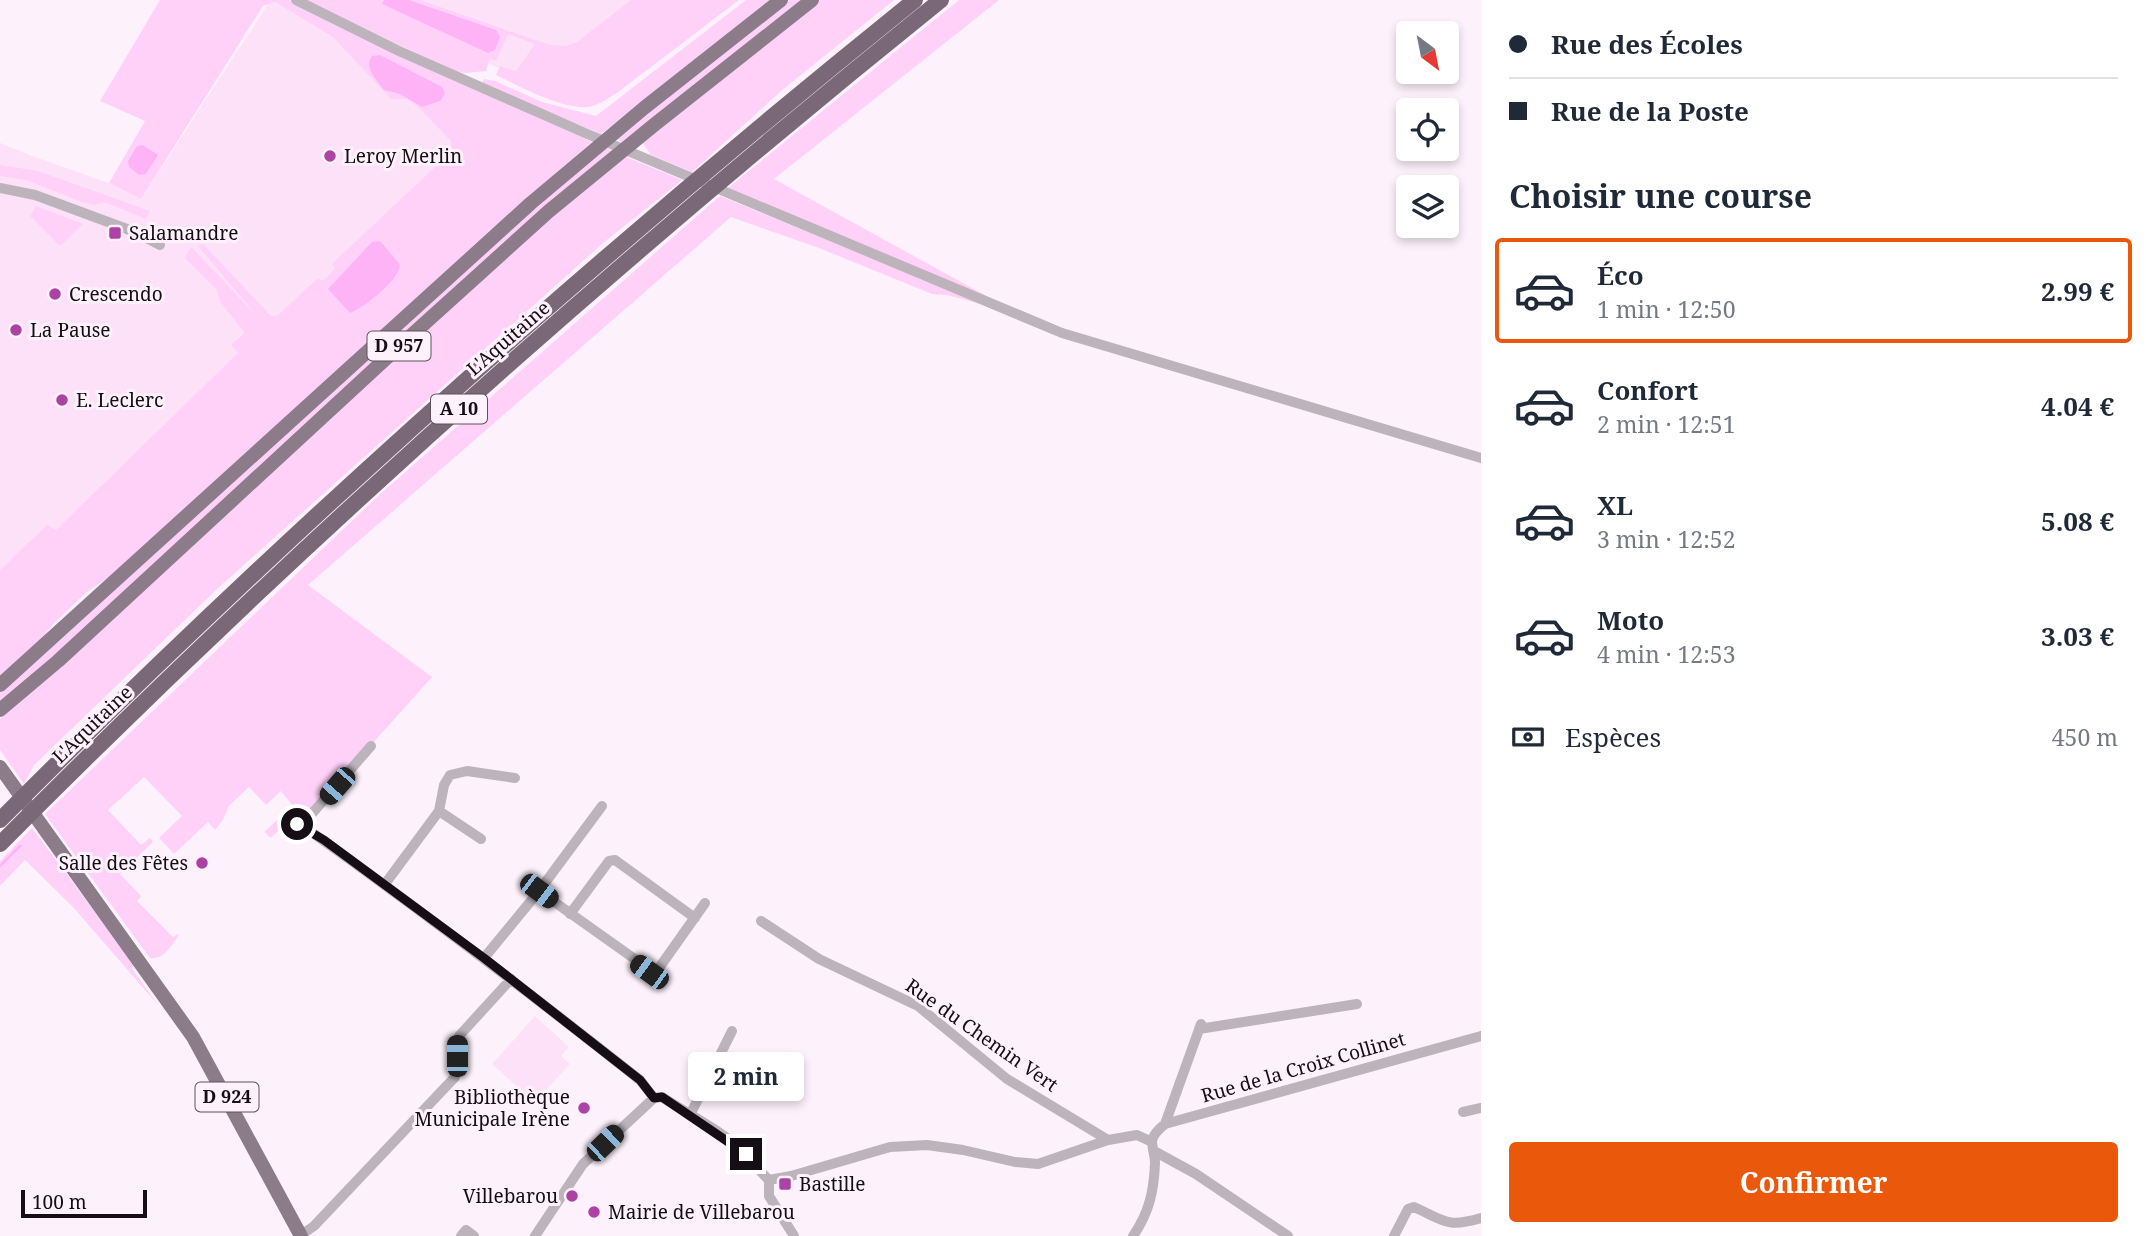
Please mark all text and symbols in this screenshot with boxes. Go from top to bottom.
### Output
north arrow [1396,21,1460,84]
map controls [1396,21,1459,238]
text: Rue des Écoles [1551,26,1743,62]
text: Rue de la Poste [1551,93,1749,129]
button: locate [1396,98,1459,161]
place label: Leroy Merlin [344,143,462,169]
marker: Leroy Merlin [322,148,338,164]
text: Choisir une course [1509,174,1812,217]
button: layers [1396,175,1459,238]
place label: Salamandre [129,220,238,246]
marker: Salamandre [107,225,123,241]
text: Éco [1597,257,1644,293]
icon: car [1513,259,1576,322]
text: 2.99 € [2041,273,2114,309]
place label: Crescendo [69,281,163,307]
marker: Crescendo [47,286,63,302]
text: 1 min · 12:50 [1597,293,1735,325]
street label: L'Aquitaine [461,295,555,381]
place label: La Pause [30,317,110,343]
marker: La Pause [8,322,24,338]
road number: D 957 [368,332,430,360]
text: Confort [1597,372,1698,408]
icon: car [1513,374,1576,437]
place label: E. Leclerc [76,387,163,413]
text: 4.04 € [2041,388,2114,424]
marker: E. Leclerc [54,392,70,408]
road number: A 10 [431,394,487,424]
text: 2 min · 12:51 [1597,408,1735,440]
text: XL [1597,487,1633,523]
icon: car [1513,489,1576,552]
text: 5.08 € [2041,503,2114,539]
text: 3 min · 12:52 [1597,523,1735,555]
text: Moto [1597,602,1664,638]
icon: car [1513,604,1576,667]
text: 3.03 € [2041,618,2114,654]
text: 4 min · 12:53 [1597,638,1735,670]
street label: L'Aquitaine [46,679,138,769]
icon: cash [1509,718,1547,756]
text: Espèces [1565,719,1661,755]
text: 450 m [2052,721,2118,753]
car [316,763,359,809]
route start [281,808,313,840]
place label: Salle des Fêtes [59,850,188,876]
marker: Salle des Fêtes [194,855,210,871]
car [516,870,563,912]
car [626,951,673,993]
street label: Rue du Chemin Vert [900,972,1064,1098]
street label: Rue de la Croix Collinet [1198,1025,1408,1109]
car [447,1035,468,1077]
callout: 2 min [688,1052,804,1102]
text: 2 min [713,1060,779,1092]
road number: D 924 [196,1082,258,1112]
place label: Bibliothèque Municipale Irène [414,1084,570,1132]
marker: Bibliothèque Municipale Irène [576,1100,592,1116]
car [583,1121,628,1165]
route end [730,1138,762,1170]
button: Confirmer [1509,1142,2118,1222]
place label: Bastille [799,1171,865,1197]
marker: Bastille [777,1176,793,1192]
place label: Villebarou [463,1183,558,1209]
scale bar [21,1187,147,1219]
marker: Villebarou [564,1188,580,1204]
text: 100 m [32,1189,87,1215]
place label: Mairie de Villebarou [608,1199,795,1225]
marker: Mairie de Villebarou [586,1204,602,1220]

